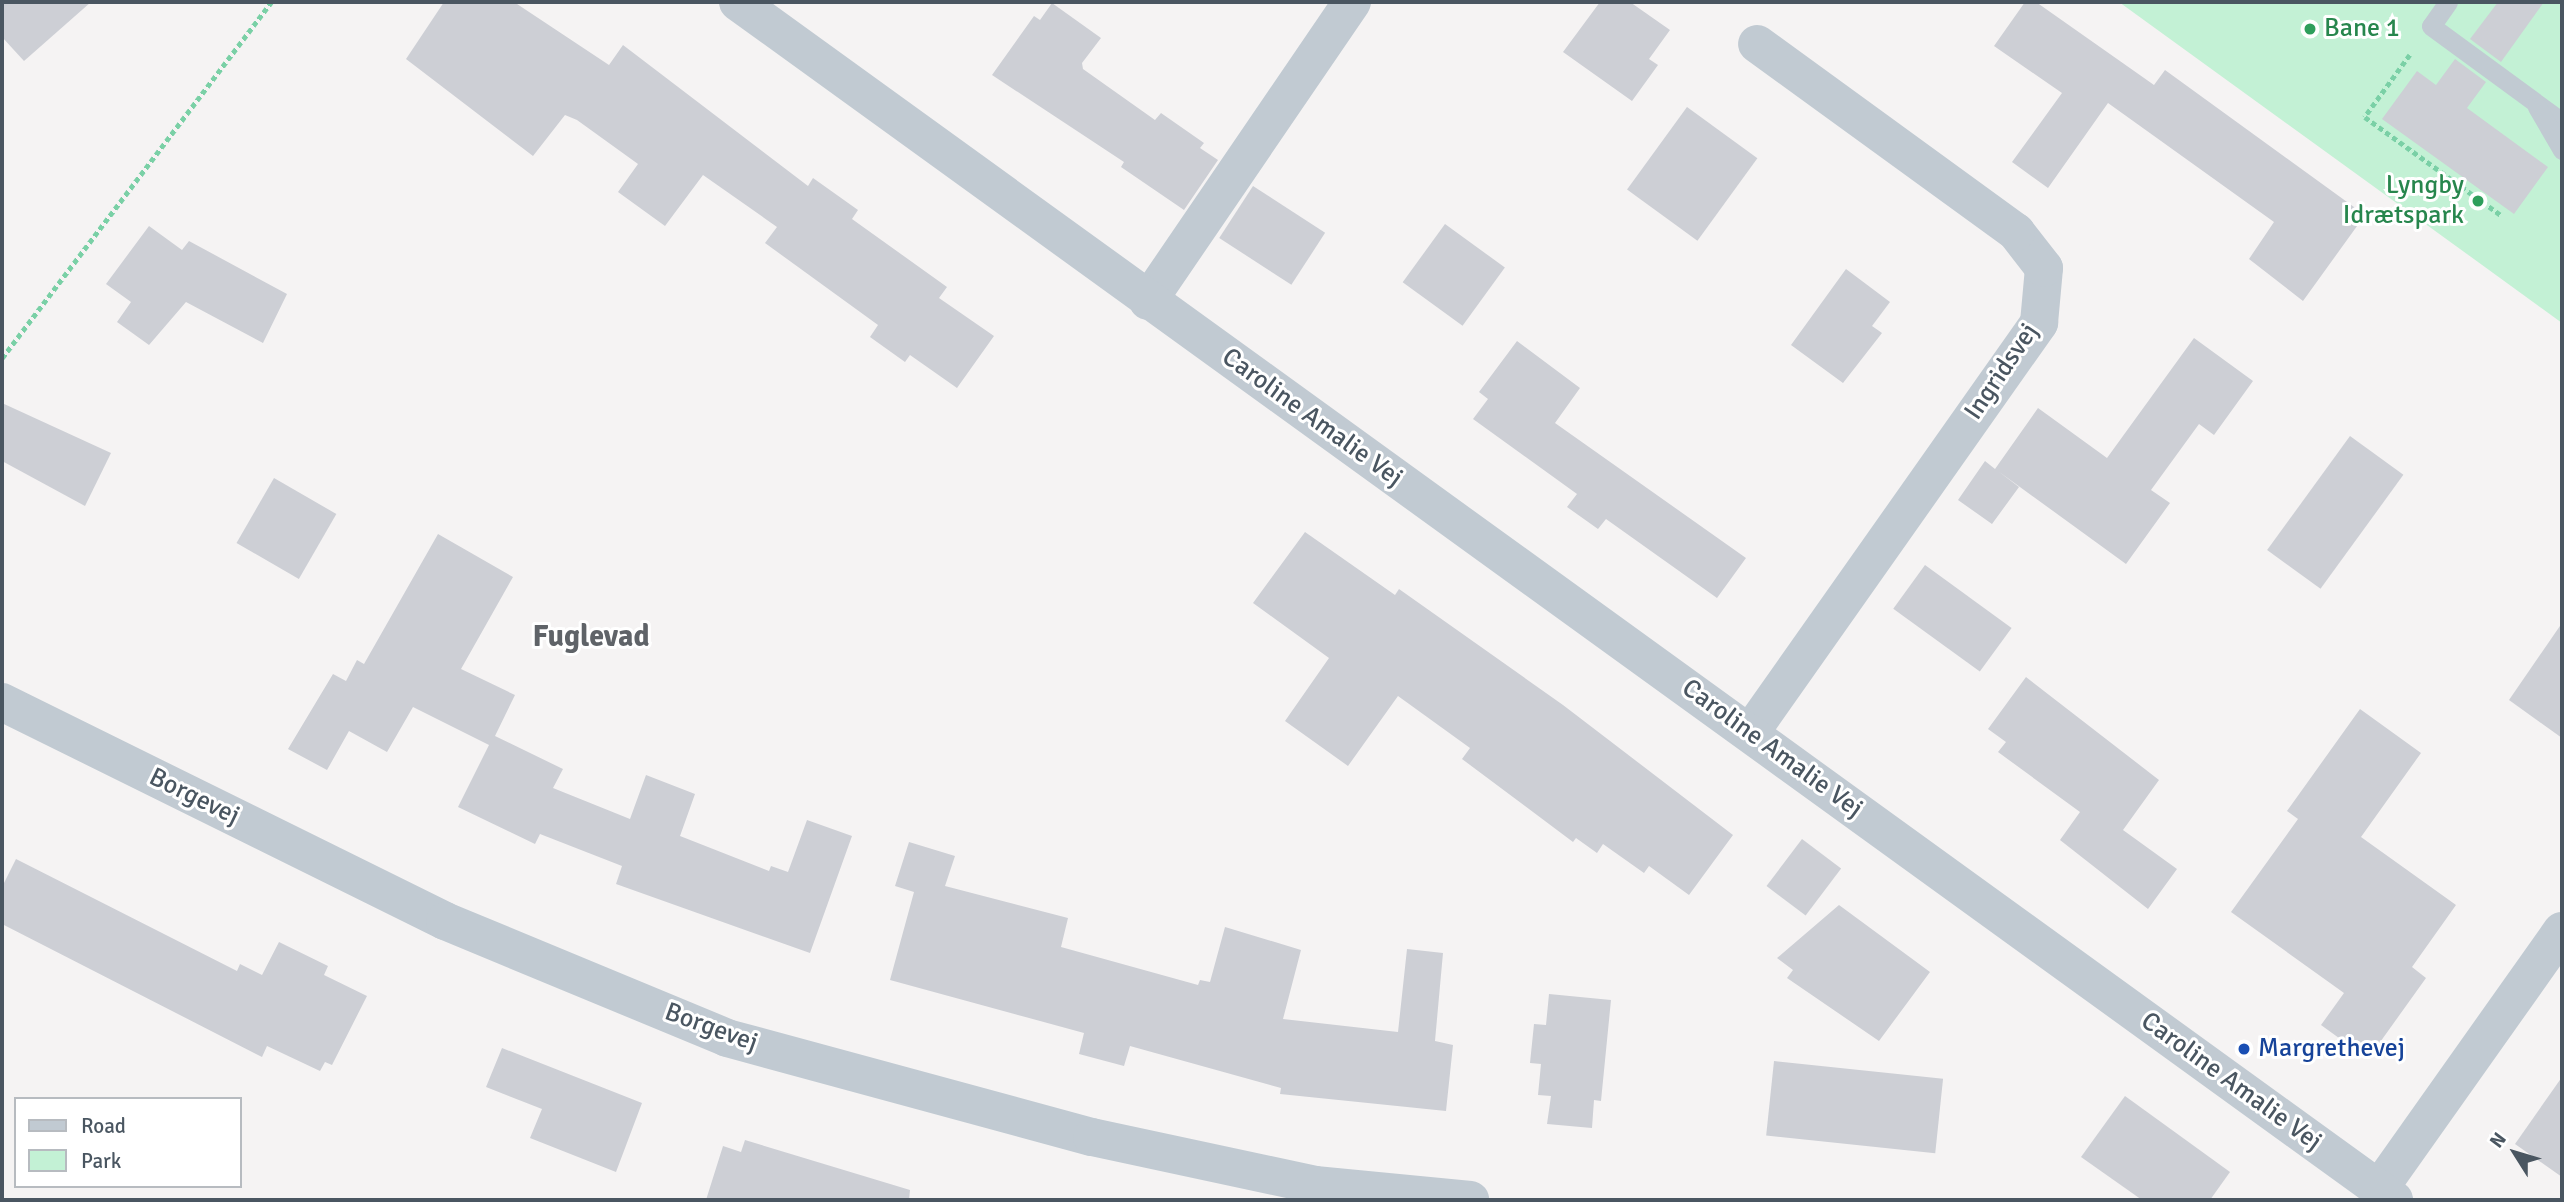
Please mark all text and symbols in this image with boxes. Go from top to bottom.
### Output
place label: Bane 1 [2324,13,2400,45]
marker: Bane 1 [2302,21,2318,37]
place label: Lyngby Idrætspark [2343,170,2464,232]
marker: Lyngby Idrætspark [2470,193,2486,209]
street label: Ingridsvej [1958,318,2046,426]
street label: Caroline Amalie Vej [1216,342,1408,494]
district label: Fuglevad [532,619,650,655]
street label: Caroline Amalie Vej [1676,673,1868,825]
street label: Borgevej [144,762,244,832]
street label: Borgevej [660,997,762,1059]
street label: Caroline Amalie Vej [2135,1006,2327,1158]
place label: Margrethevej [2258,1033,2405,1065]
marker: Margrethevej [2236,1041,2252,1057]
legend [14,1097,242,1188]
text: Road [81,1113,126,1139]
north arrow [2480,1118,2550,1188]
text: N [2485,1128,2512,1153]
text: Park [81,1148,121,1174]

